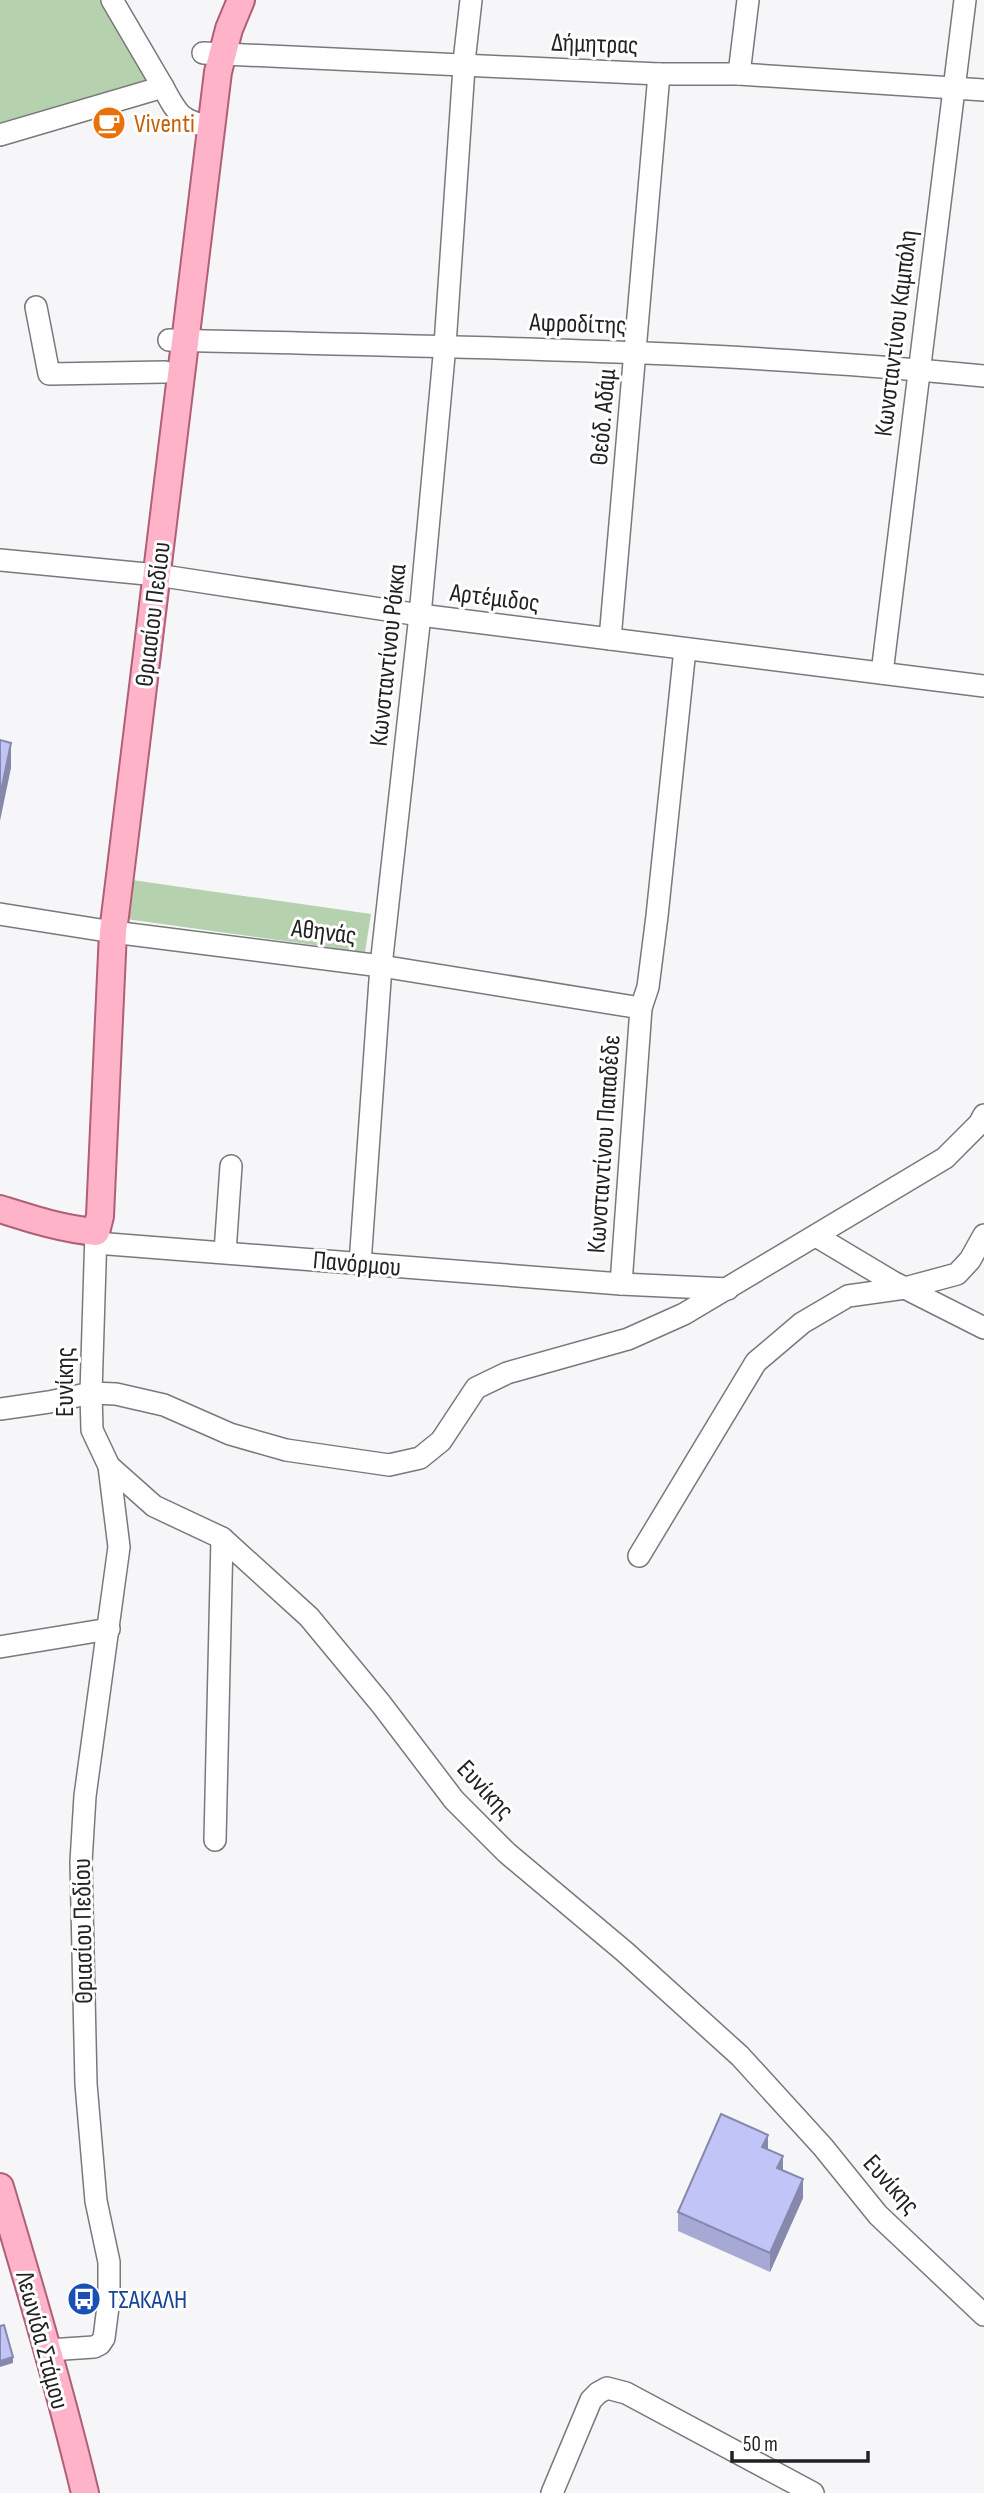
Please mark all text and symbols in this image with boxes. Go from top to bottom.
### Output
street label: Δήμητρας [551,27,639,62]
cafe icon: Viventi [90,104,128,142]
place label: Viventi [134,109,195,140]
street label: Κωνσταντίνου Καμπόλη [868,228,925,438]
street label: Αφροδίτης [528,307,627,342]
street label: Θεόδ. Αδάμ [584,367,623,467]
street label: Θριασίου Πεδίου [129,540,178,688]
street label: Κωνσταντίνου Ρόκκα [364,562,413,748]
street label: Αρτέμιδος [447,578,541,619]
street label: Αθηνάς [289,913,358,952]
street label: Κωνσταντίνου Παπαδέδε [581,1034,628,1254]
street label: Πανόρμου [311,1245,402,1284]
street label: Ευνίκης [50,1347,81,1417]
street label: Ευνίκης [450,1754,520,1826]
street label: Θριασίου Πεδίου [67,1858,100,2004]
street label: Ευνίκης [856,2149,926,2221]
street label: Λεωνίδα Στάμου [8,2267,75,2413]
bus stop icon: ΤΣΑΚΑΛΗ [65,2280,103,2318]
place label: ΤΣΑΚΑΛΗ [108,2285,187,2316]
scale bar [732,2420,869,2464]
text: 50 m [743,2432,778,2457]

